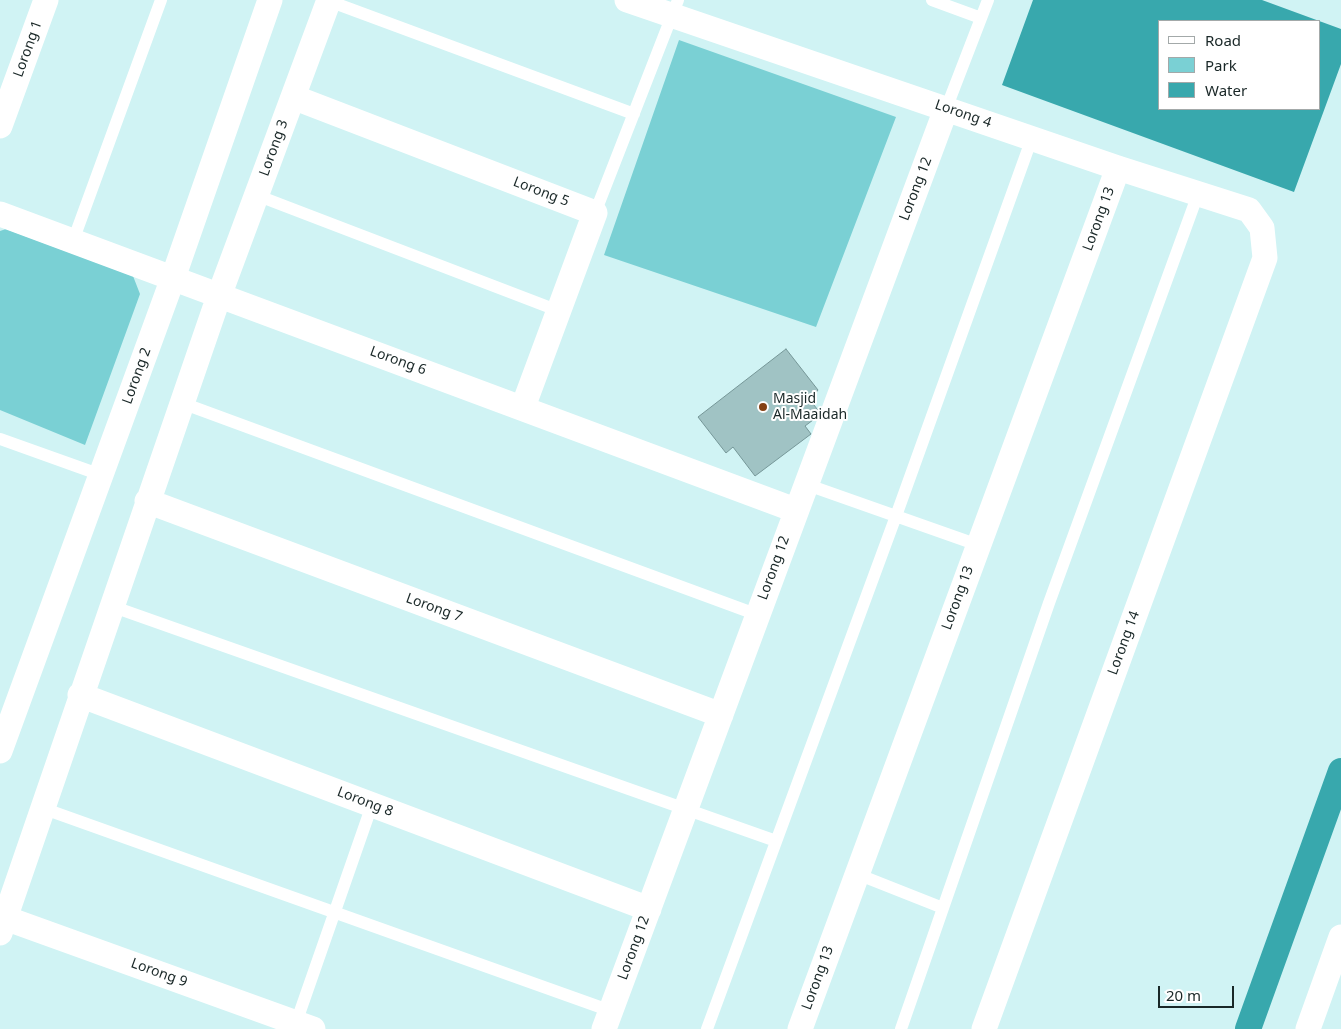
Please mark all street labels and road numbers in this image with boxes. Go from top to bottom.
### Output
street label: Lorong 1 [10,19,46,79]
street label: Lorong 4 [933,97,993,131]
street label: Lorong 3 [256,118,292,178]
street label: Lorong 12 [896,155,936,223]
street label: Lorong 5 [511,174,571,210]
street label: Lorong 13 [1080,185,1118,253]
street label: Lorong 6 [368,343,428,379]
street label: Lorong 2 [119,346,155,406]
street label: Lorong 12 [755,534,793,602]
street label: Lorong 13 [939,564,977,632]
street label: Lorong 7 [404,590,464,626]
street label: Lorong 14 [1105,609,1143,677]
street label: Lorong 8 [335,784,395,820]
street label: Lorong 12 [615,914,653,982]
street label: Lorong 13 [799,944,837,1012]
street label: Lorong 9 [129,955,189,991]

